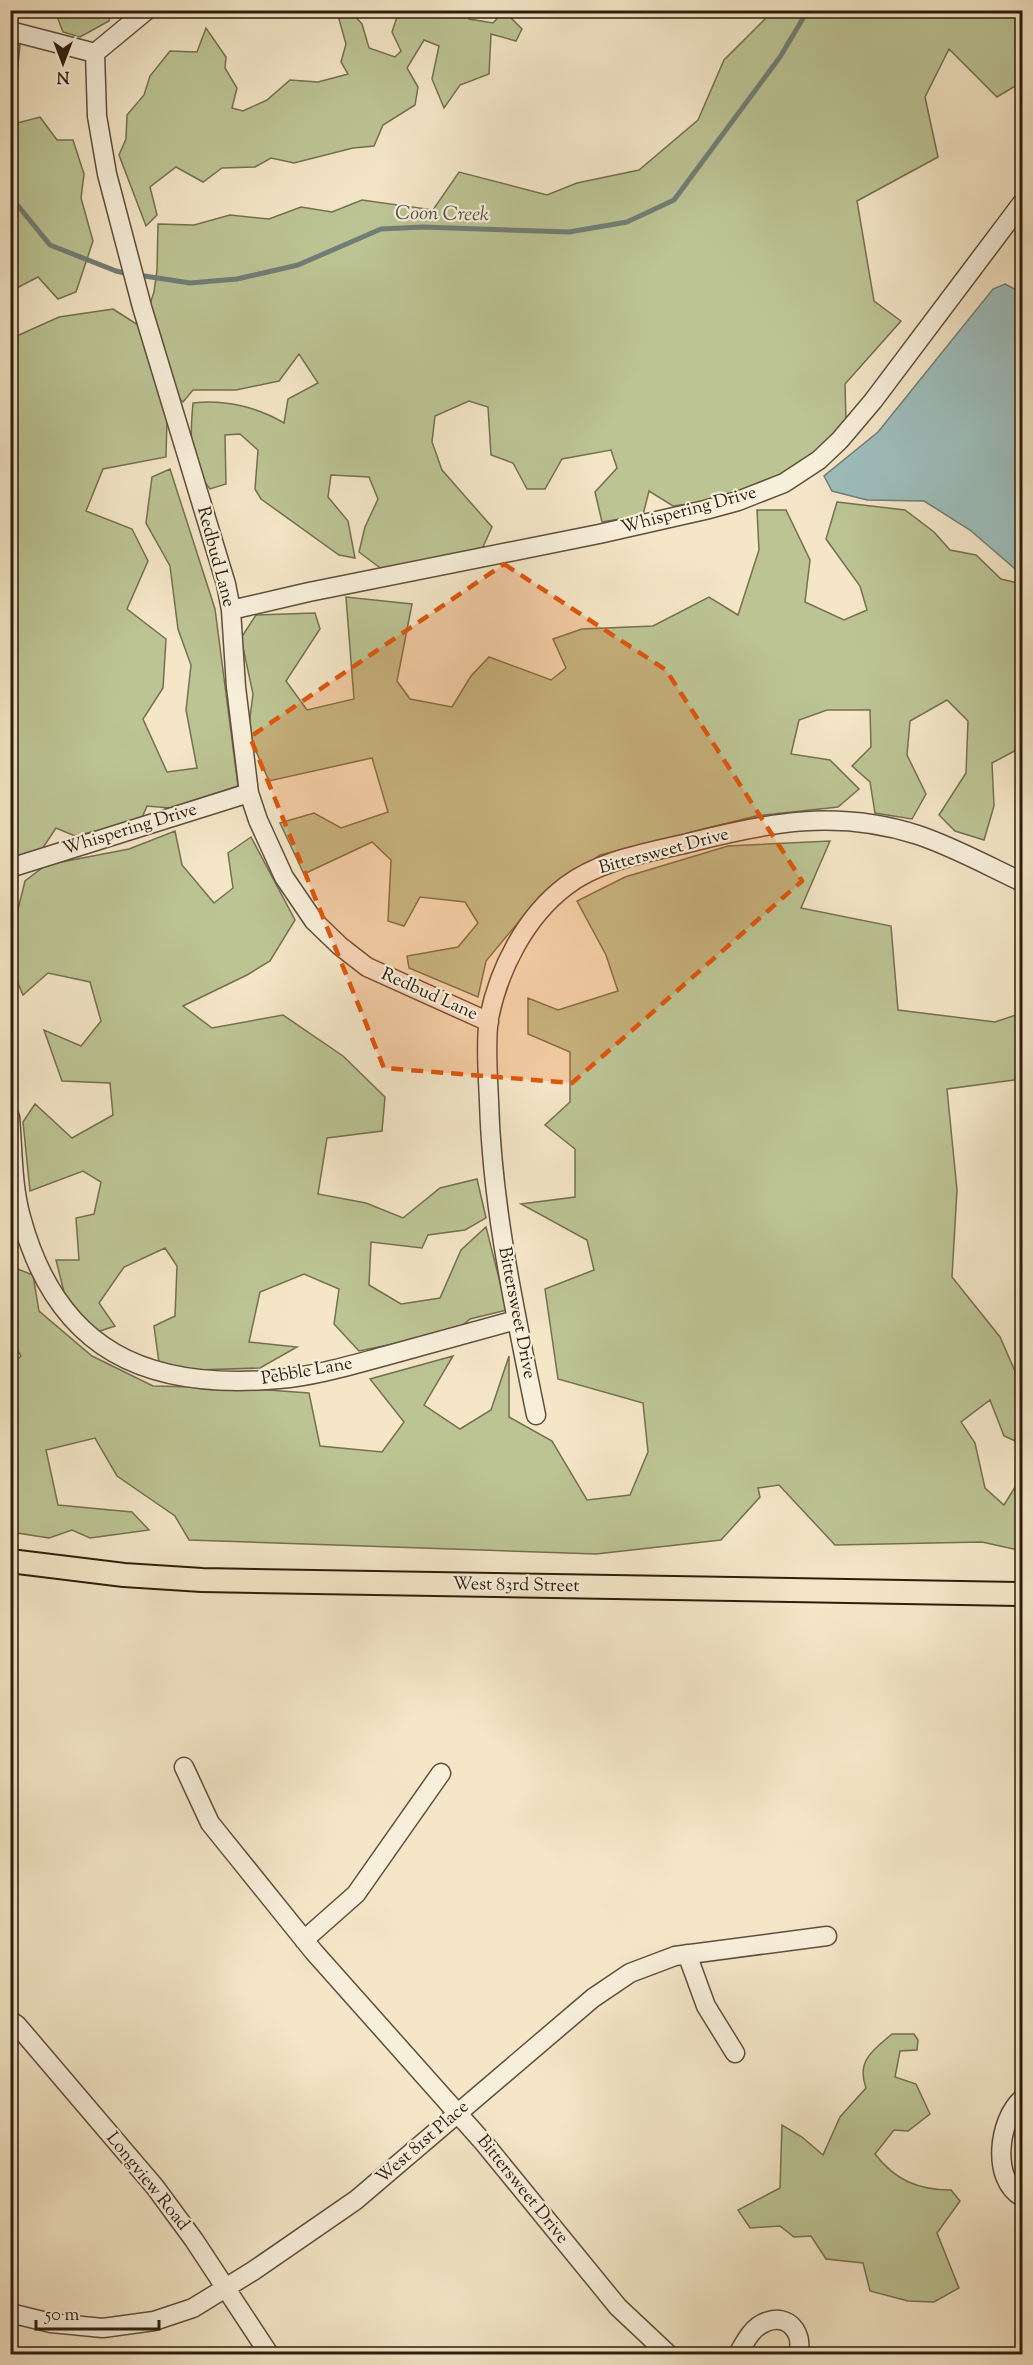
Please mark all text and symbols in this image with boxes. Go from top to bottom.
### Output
north arrow [33,33,93,93]
text: N [56,64,69,87]
water label: Coon Creek [395,200,489,230]
street label: Whispering Drive [618,480,760,542]
street label: Redbud Lane [189,504,241,610]
street label: Whispering Drive [60,797,200,863]
street label: Bittersweet Drive [596,822,732,882]
street label: Redbud Lane [377,962,481,1028]
street label: Bittersweet Drive [490,1245,542,1381]
street label: Pebble Lane [259,1351,355,1393]
street label: West 83rd Street [452,1572,580,1600]
street label: West 81st Place [371,2095,475,2191]
street label: Longview Road [99,2127,195,2237]
street label: Bittersweet Drive [470,2130,574,2250]
scale bar [36,2293,159,2331]
text: 50 m [44,2303,80,2329]

